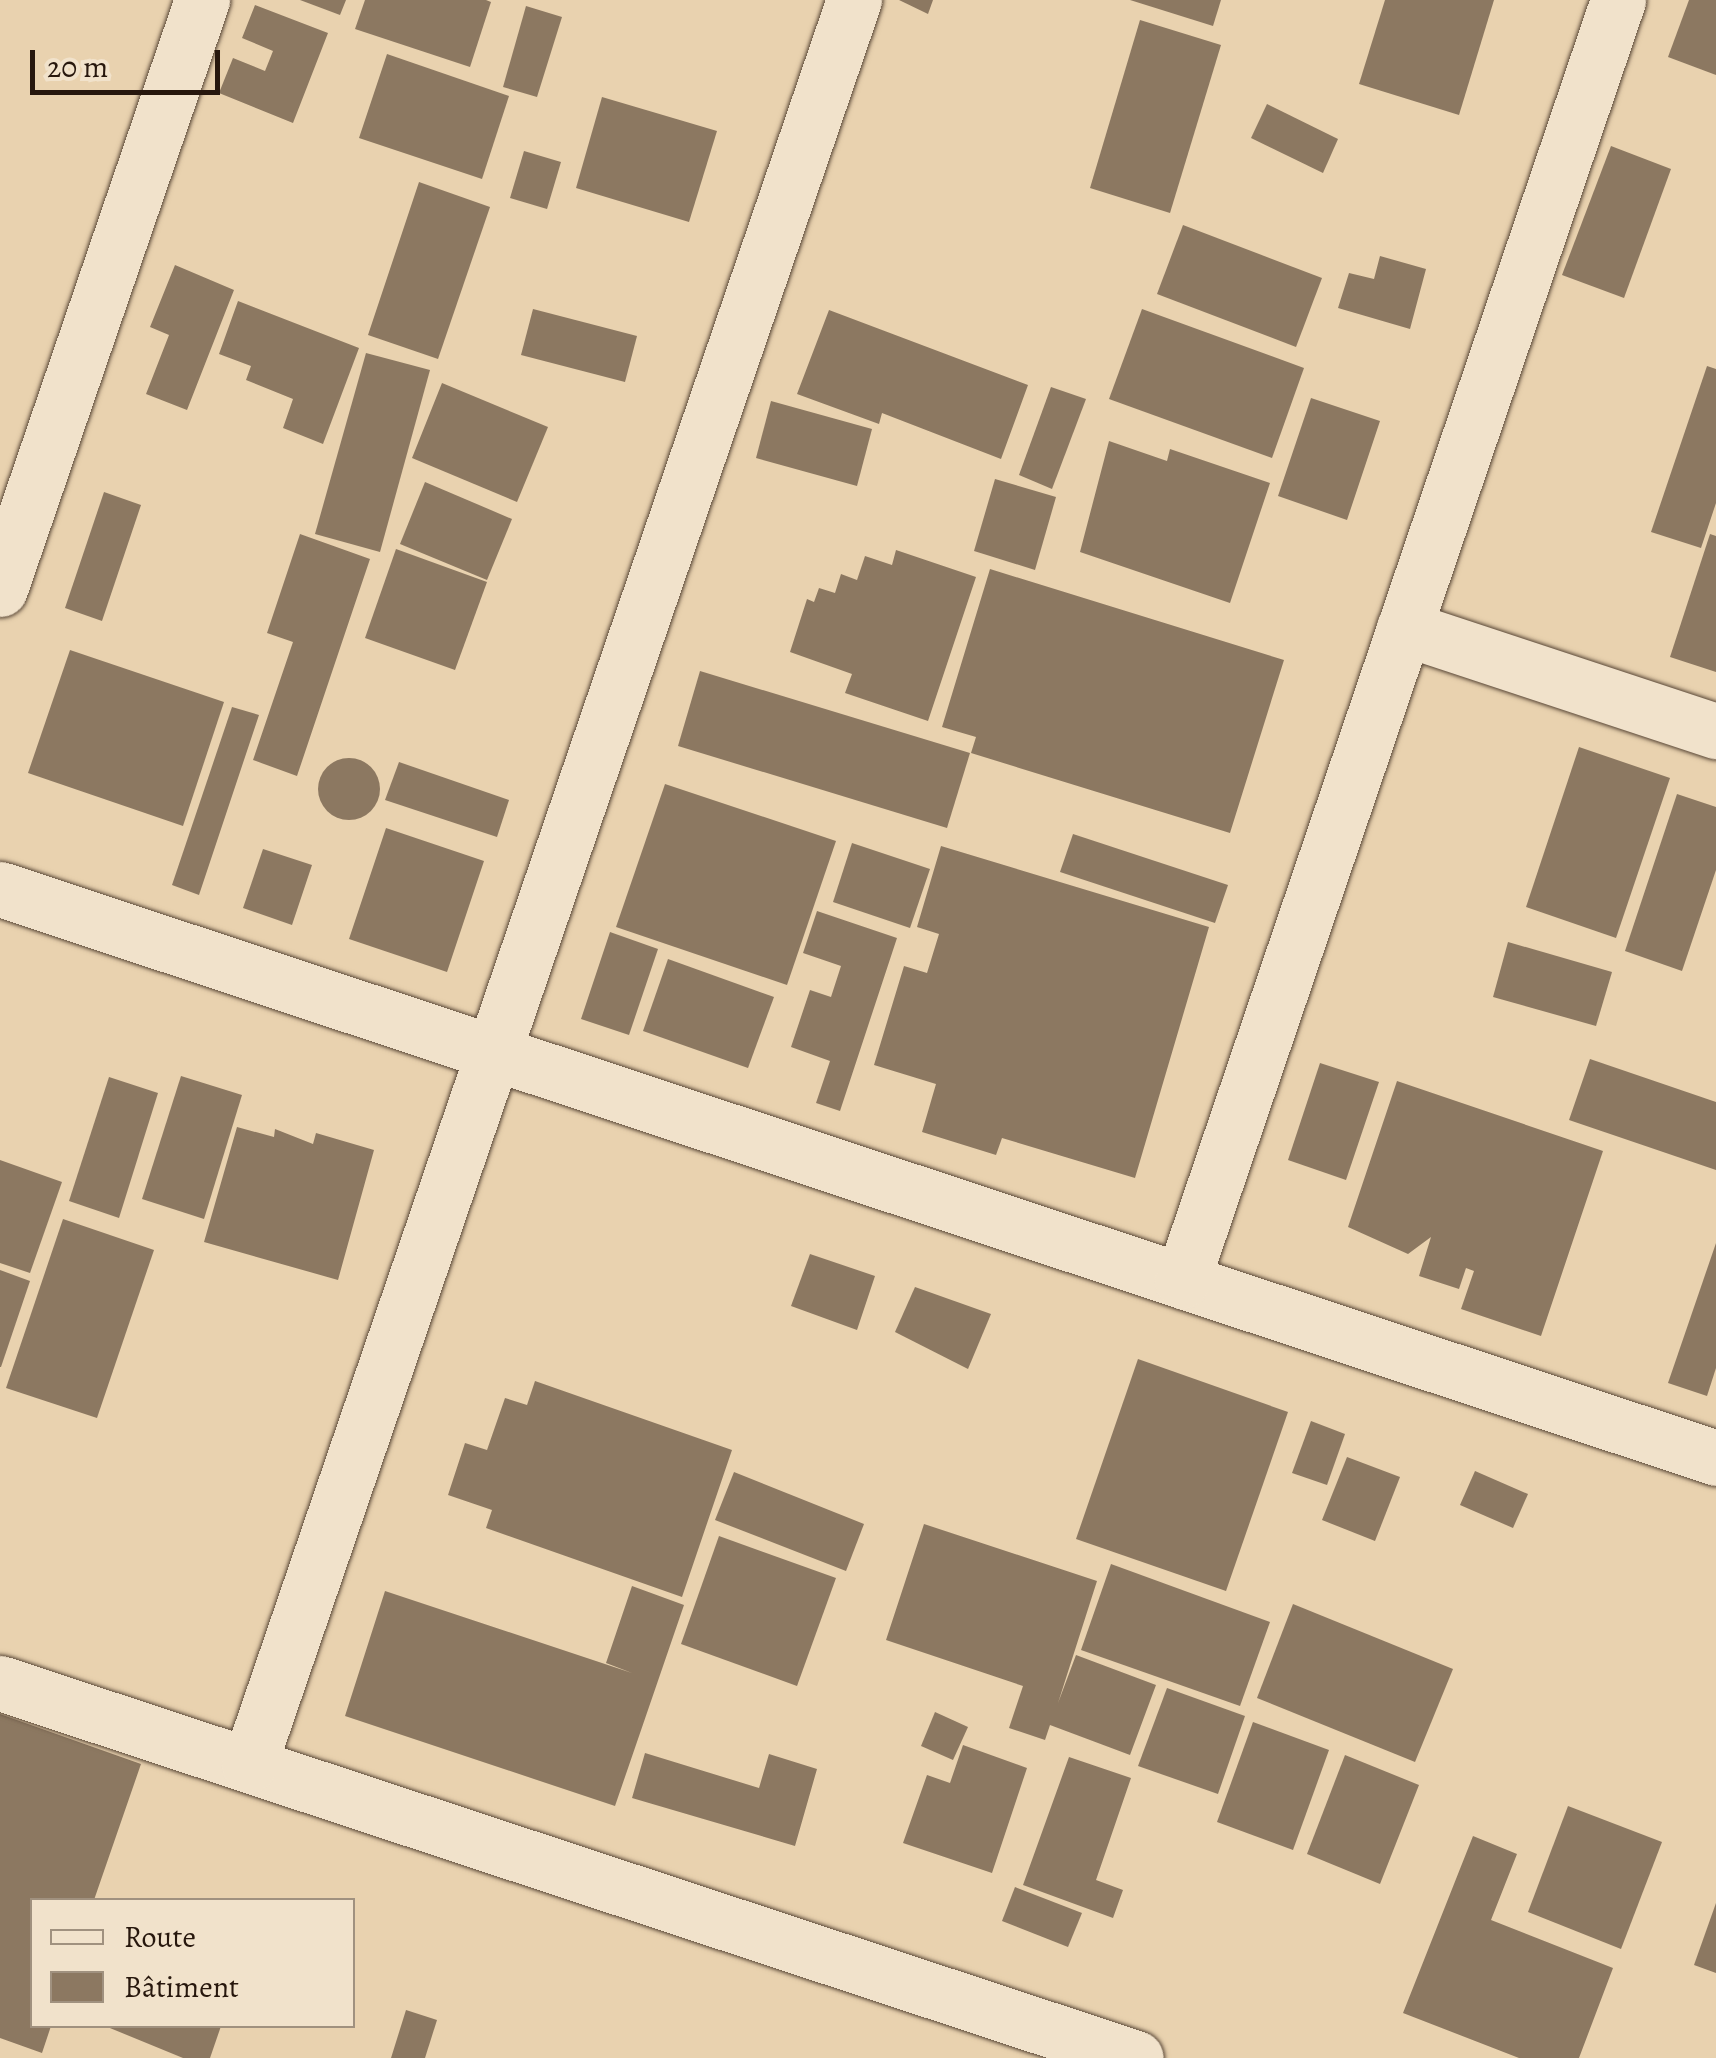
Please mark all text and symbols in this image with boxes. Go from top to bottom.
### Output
scale bar [35,30,225,92]
text: 20 m [47,47,108,87]
legend [30,1898,355,2028]
text: Route [124,1917,196,1957]
text: Bâtiment [124,1967,239,2007]

